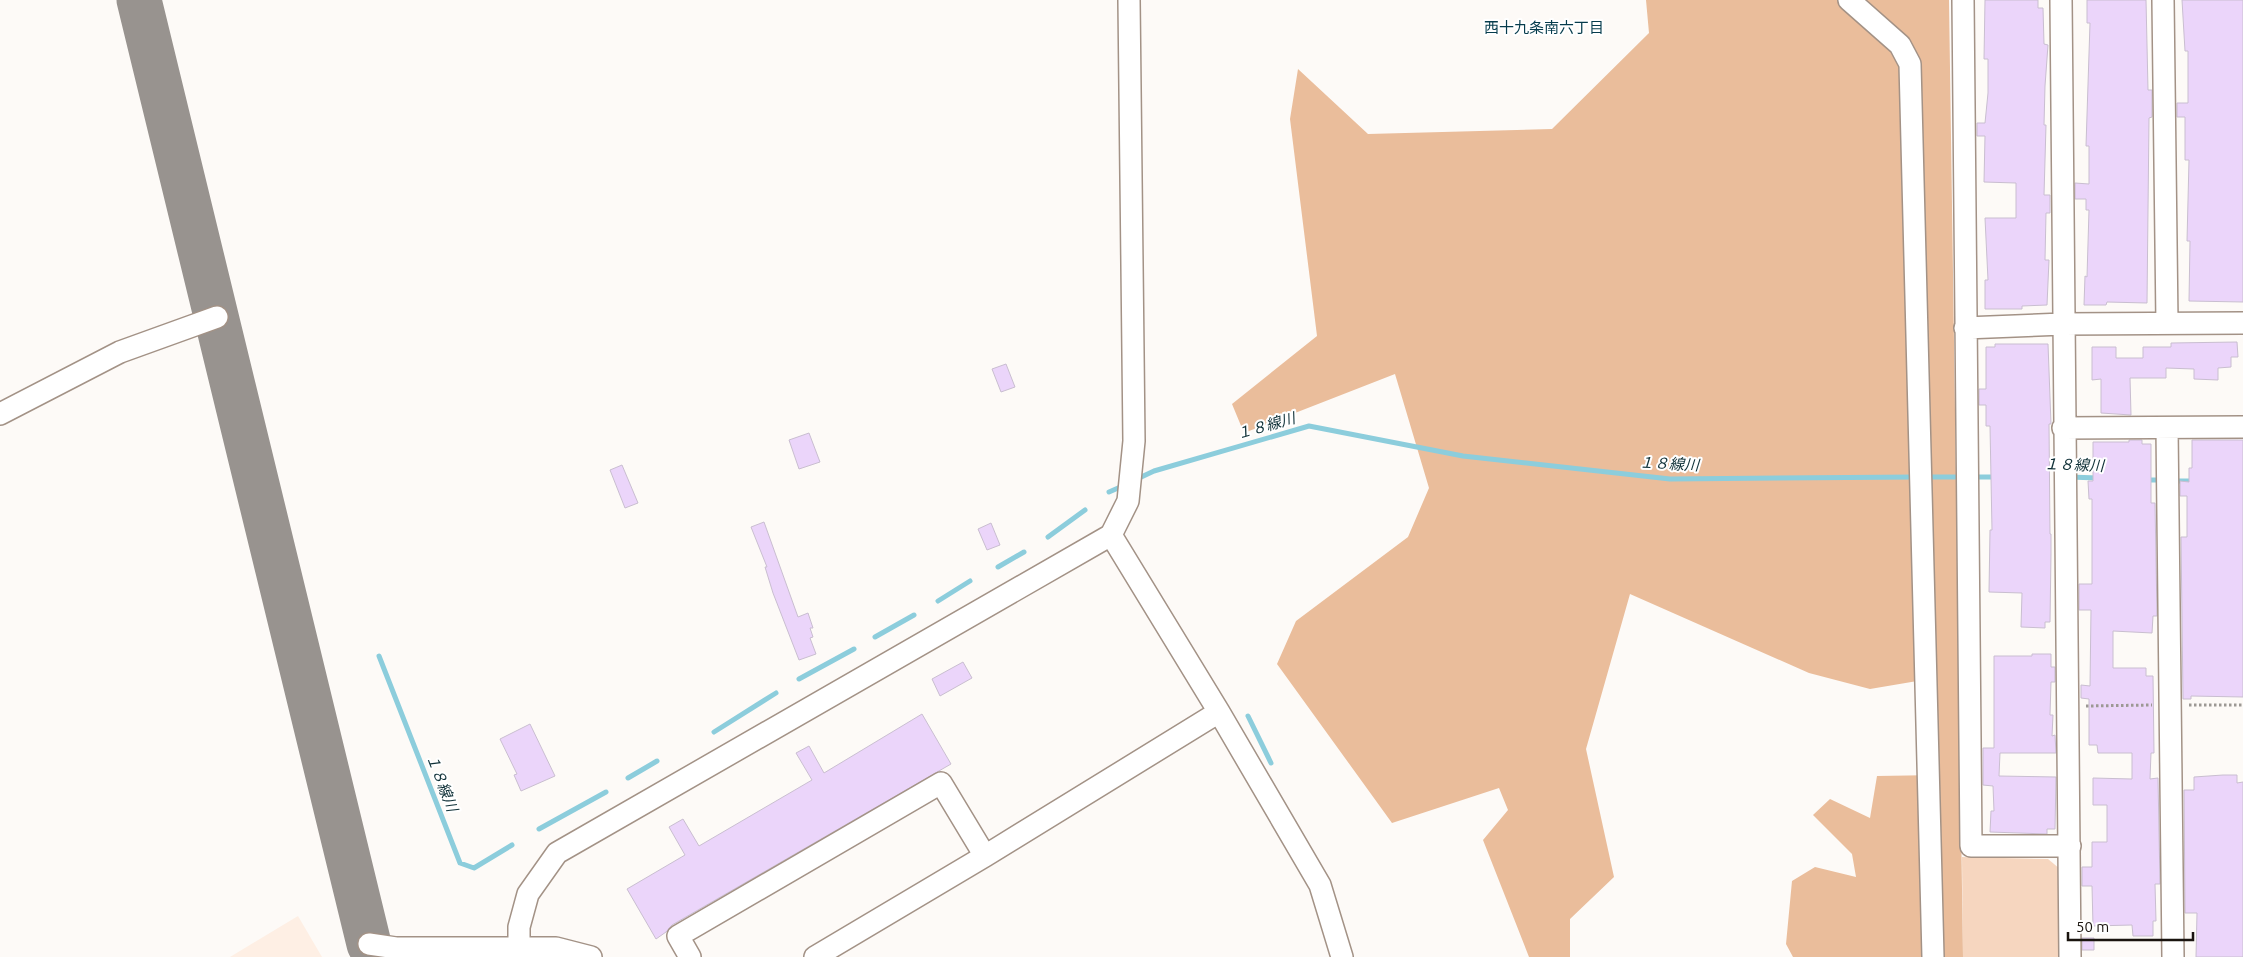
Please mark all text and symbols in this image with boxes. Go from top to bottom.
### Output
district label: 西十九条南六丁目 [1484,19,1604,36]
water label: １８線川 [1235,409,1299,442]
water label: １８線川 [1639,453,1701,474]
water label: １８線川 [2044,455,2106,474]
water label: １８線川 [424,752,462,816]
scale bar [2068,910,2193,942]
text: 50 m [2076,918,2109,935]

